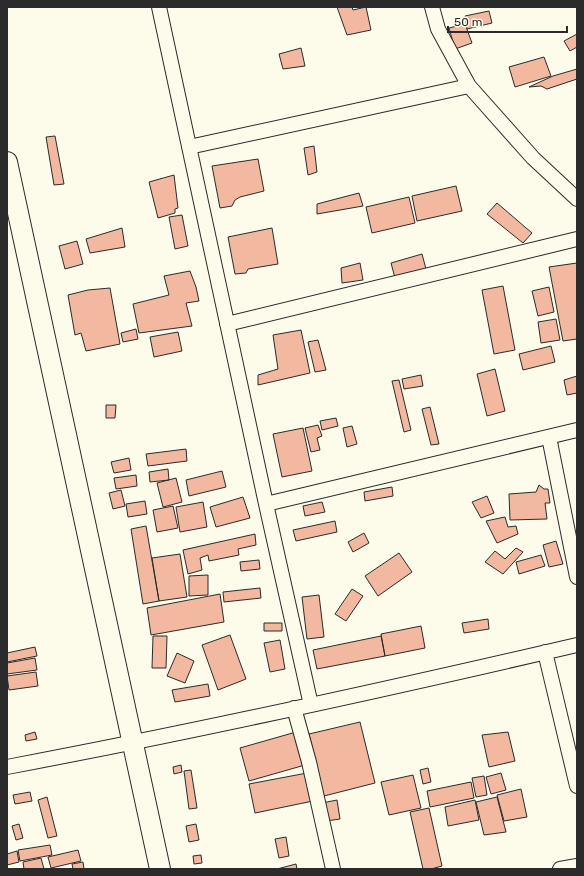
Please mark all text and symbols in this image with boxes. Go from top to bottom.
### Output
scale bar [448,8,567,34]
text: 50 m [454,15,482,29]

